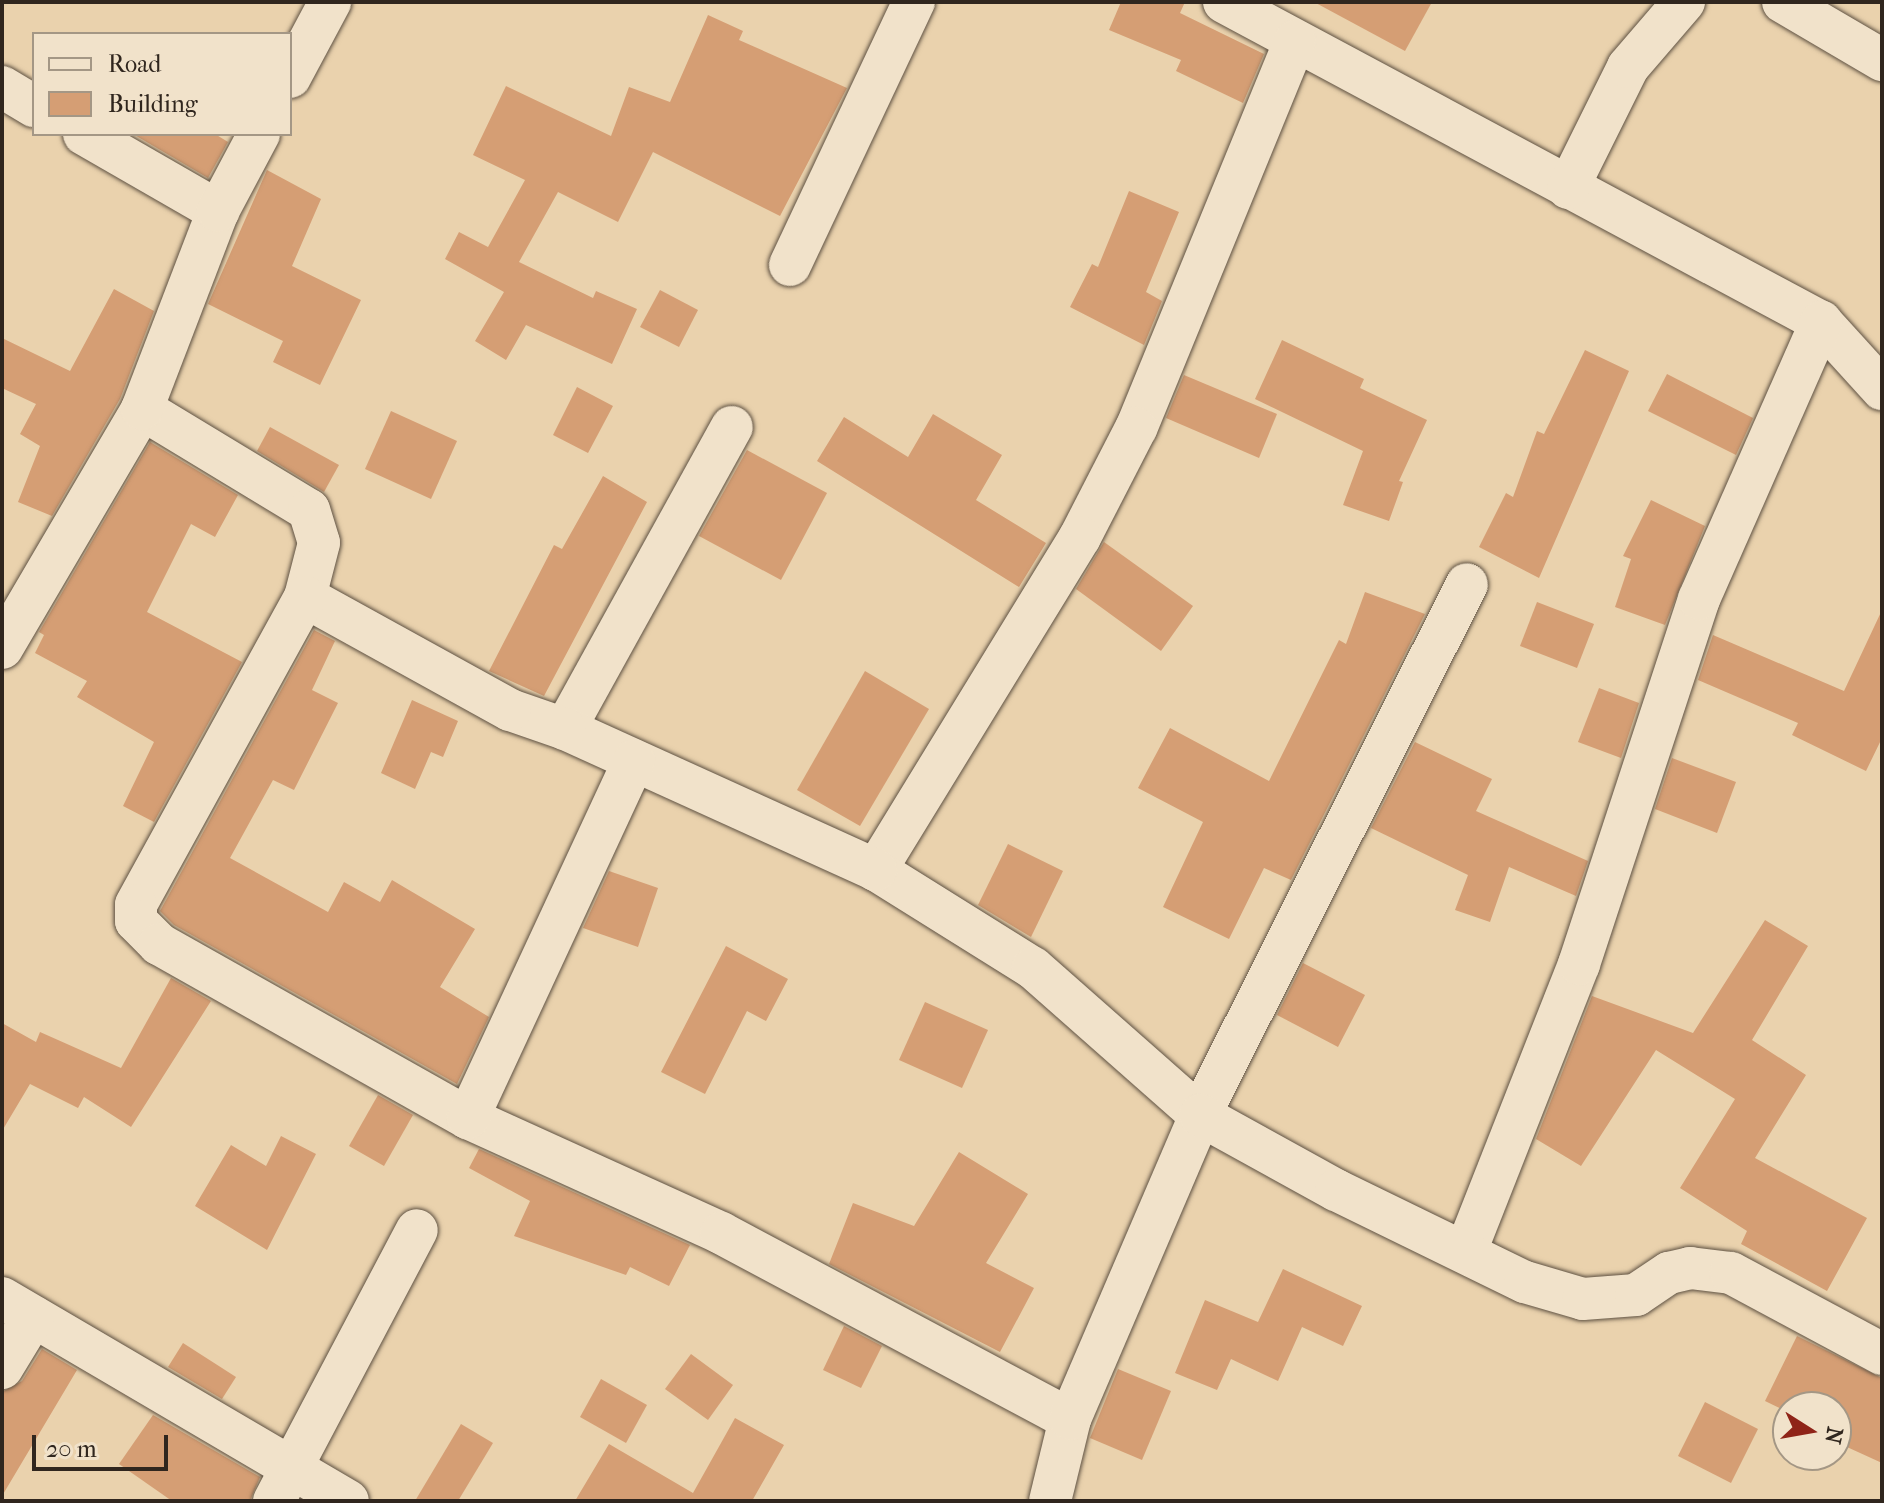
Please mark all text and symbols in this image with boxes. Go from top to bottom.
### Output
legend [32,32,292,136]
text: Road [108,50,161,78]
text: Building [108,90,198,118]
north arrow [1772,1391,1852,1471]
scale bar [36,1419,172,1469]
text: N [1819,1425,1848,1446]
text: 20 m [46,1435,97,1463]

